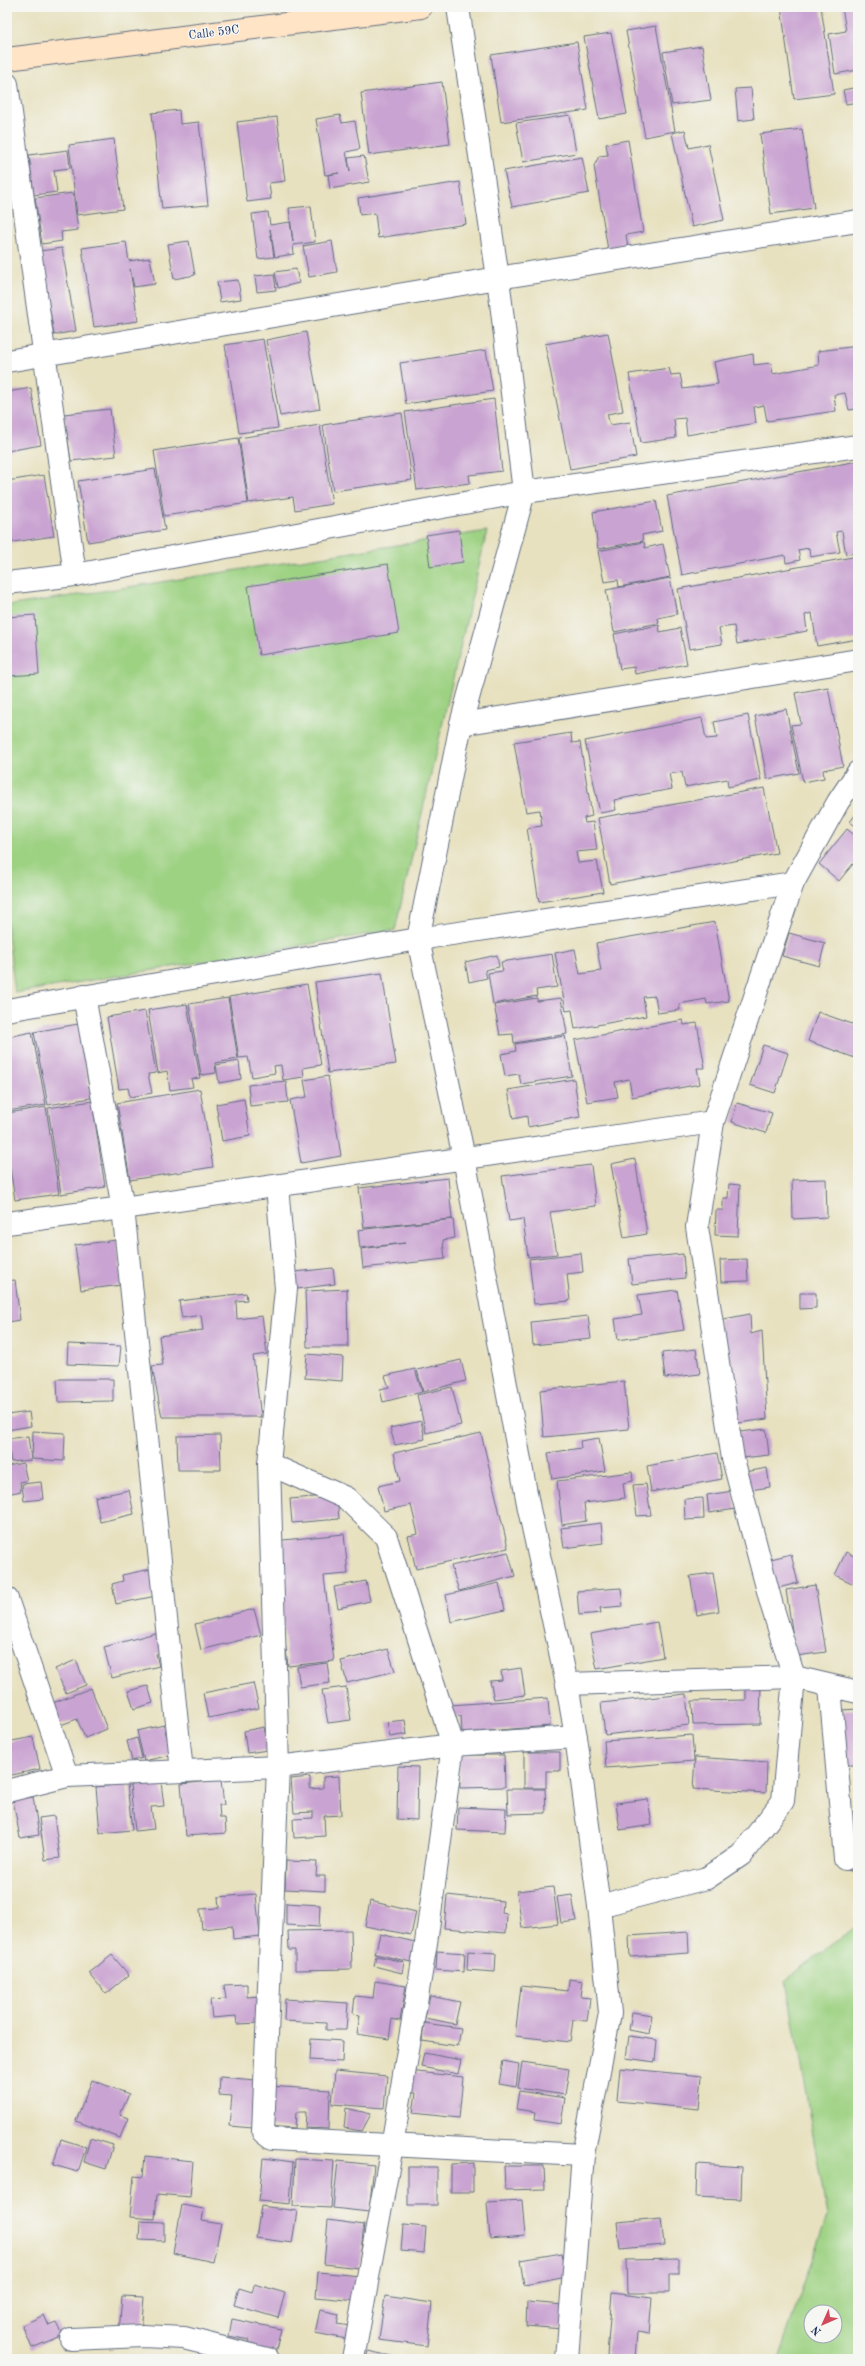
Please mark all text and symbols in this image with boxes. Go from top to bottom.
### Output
street label: Calle 59C [188,23,240,42]
north arrow [803,2304,843,2344]
text: N [810,2323,824,2337]

